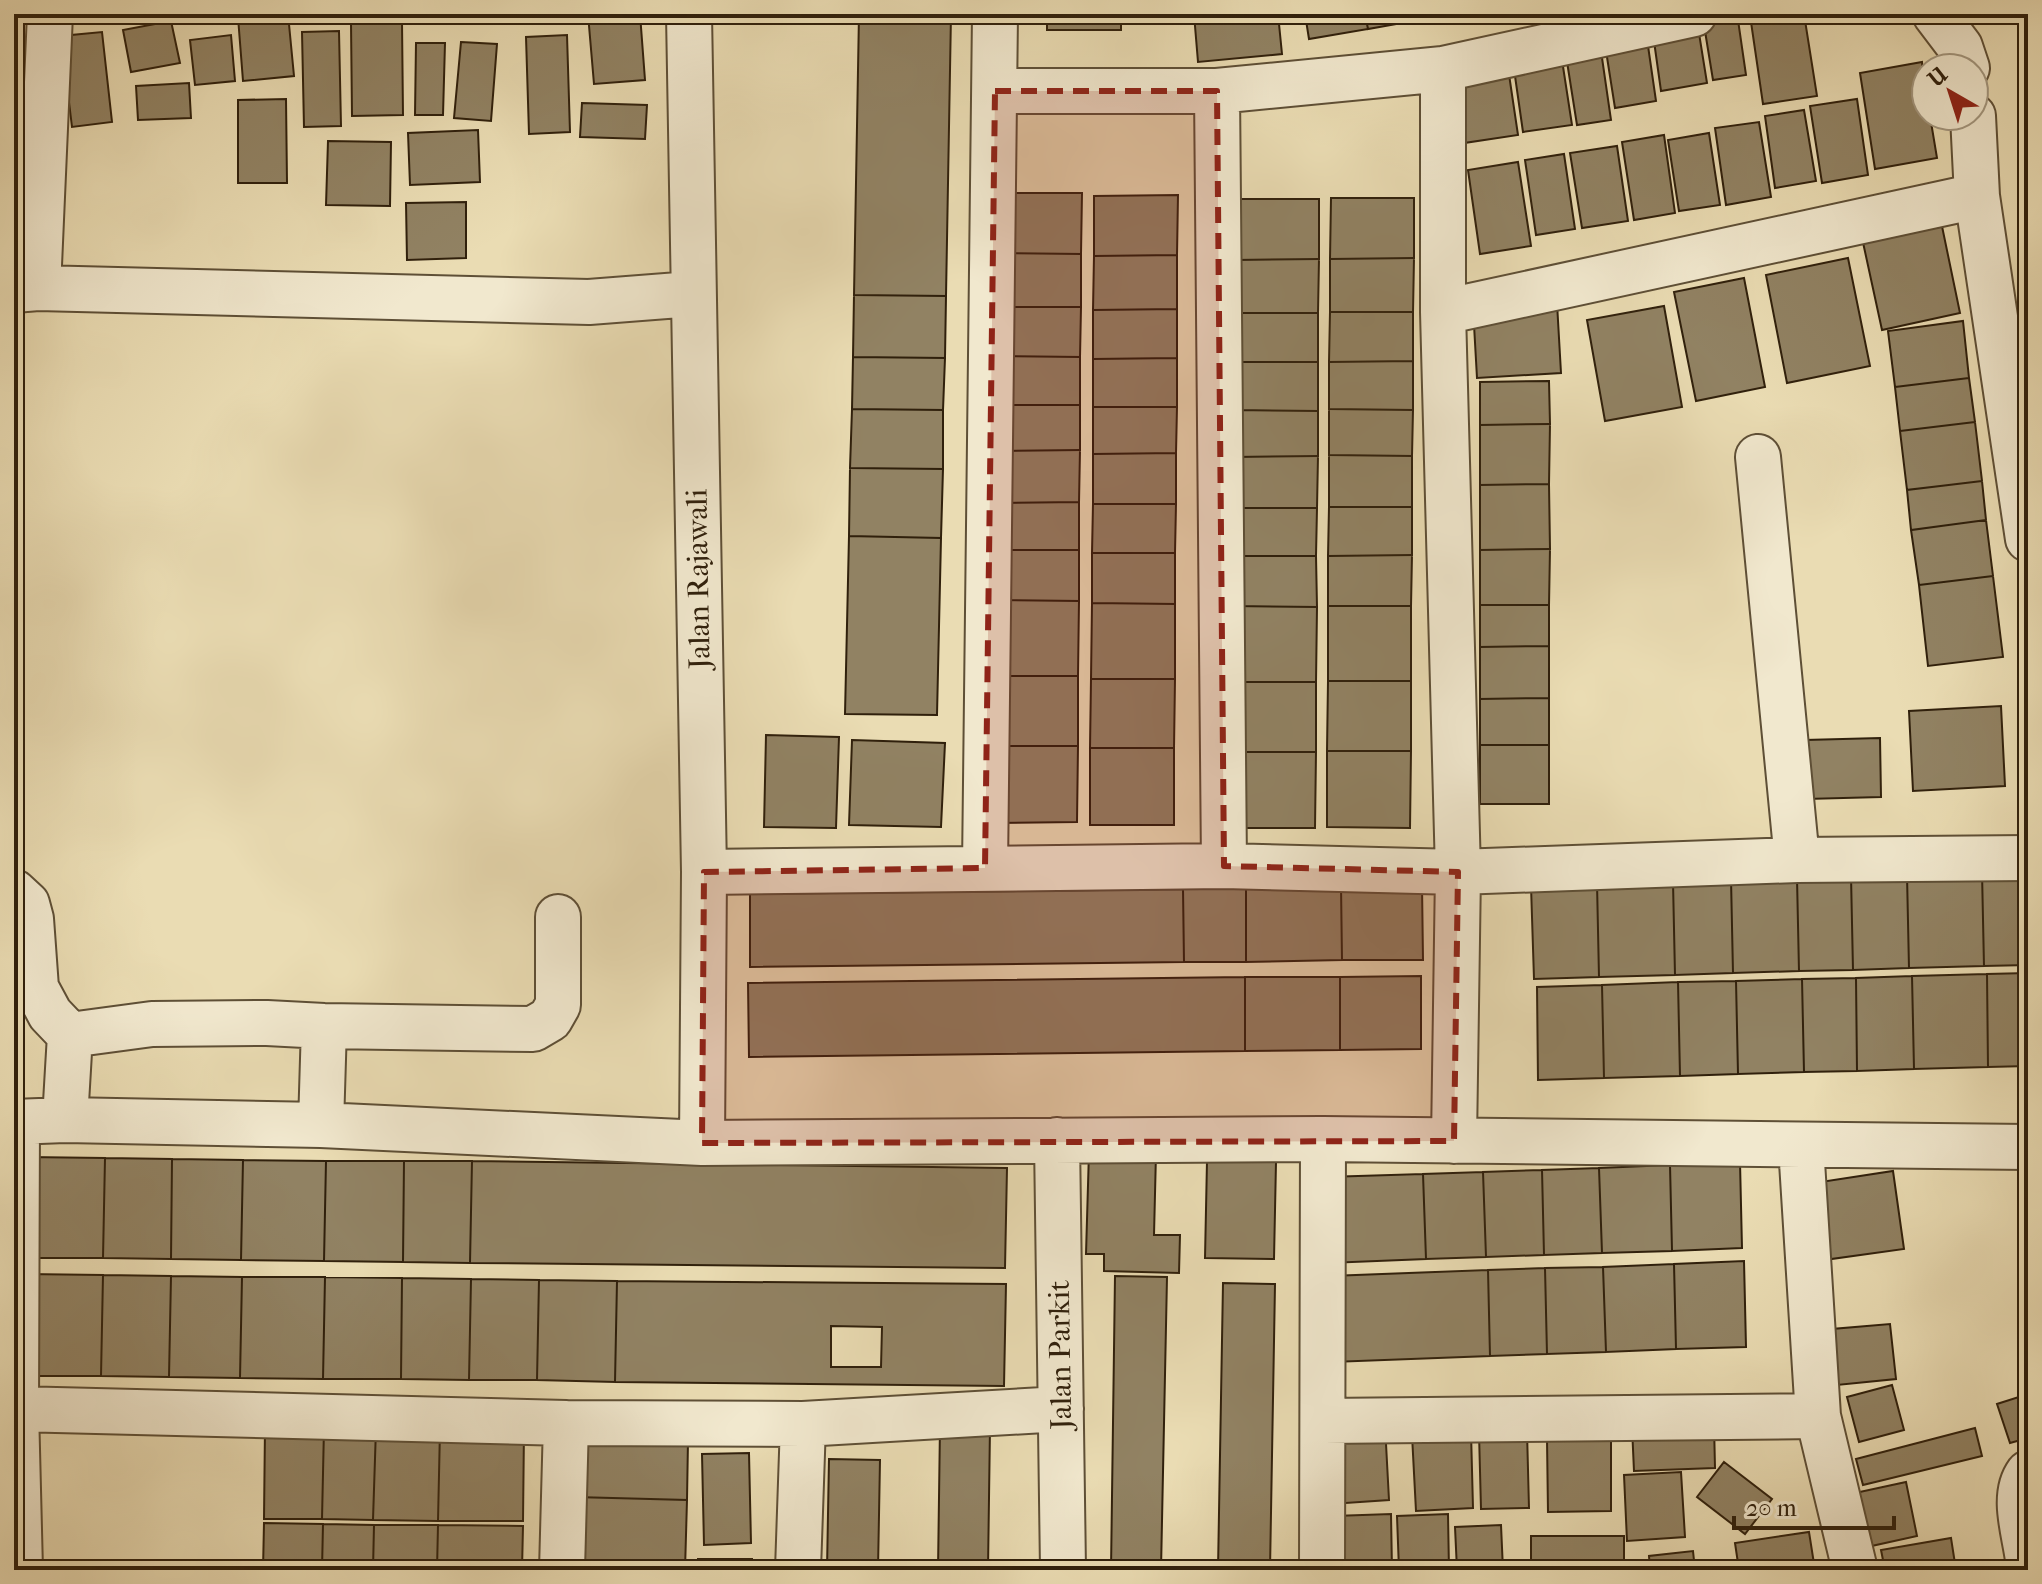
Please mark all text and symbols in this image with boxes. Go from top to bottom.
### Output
north arrow [1910,52,1990,132]
text: U [1922,61,1954,93]
street label: Jalan Rajawali [679,488,718,672]
street label: Jalan Parkit [1042,1280,1079,1432]
scale bar [1734,1480,1894,1530]
text: 20 m [1746,1494,1797,1522]

